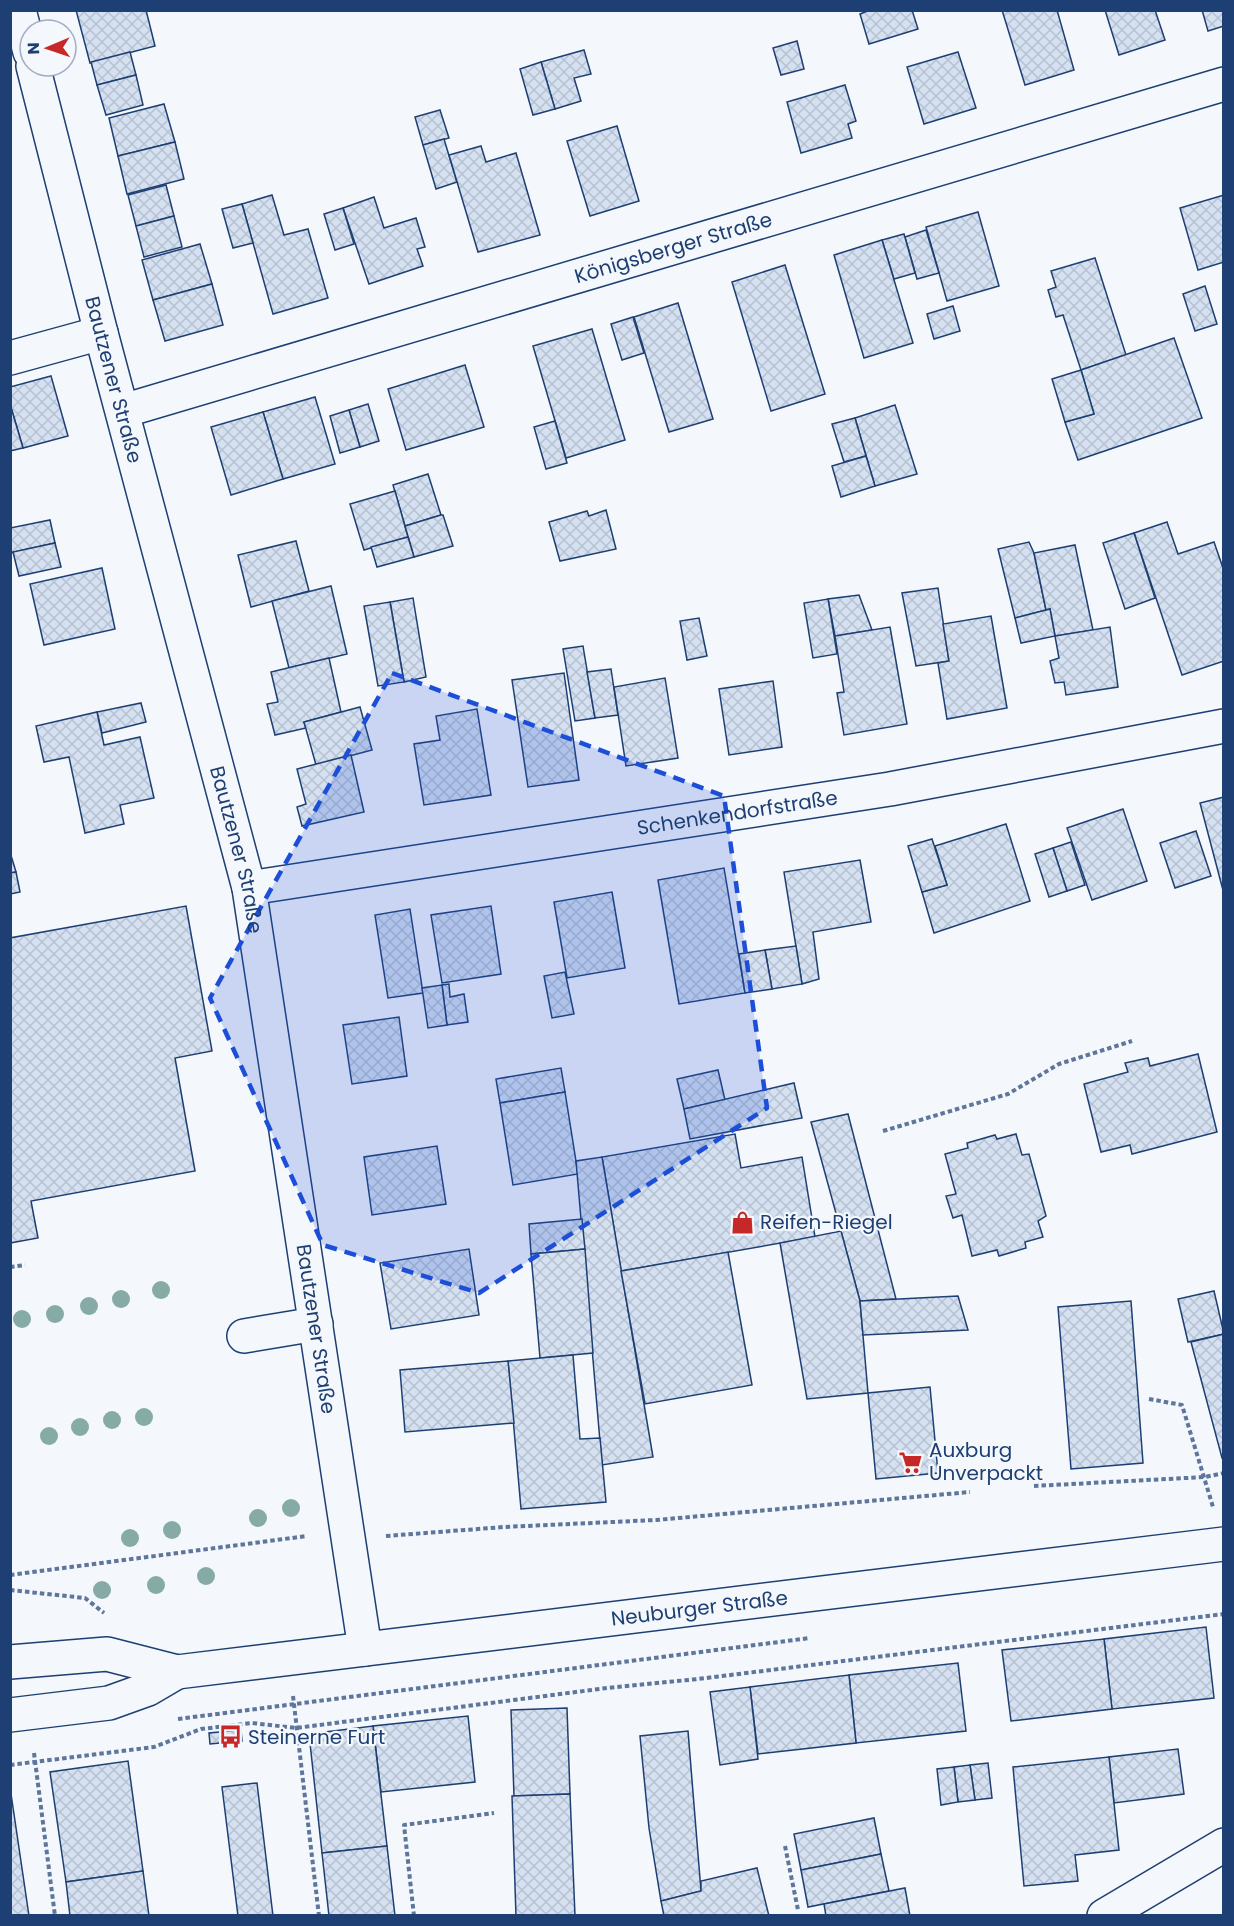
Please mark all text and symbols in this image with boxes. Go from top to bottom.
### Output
north arrow [18,18,78,78]
text: N [22,42,45,55]
street label: Königsberger Straße [571,205,775,290]
street label: Bautzener Straße [78,293,149,466]
street label: Bautzener Straße [203,763,270,935]
street label: Schenkendorfstraße [635,783,839,842]
place label: Reifen-Riegel [760,1208,893,1236]
shop icon: Reifen-Riegel [729,1209,755,1235]
street label: Bautzener Straße [289,1242,343,1416]
place label: Auxburg Unverpackt [929,1436,1043,1487]
supermarket icon: Auxburg Unverpackt [898,1449,924,1475]
street label: Neuburger Straße [610,1583,789,1633]
place label: Steinerne Furt [248,1723,385,1751]
bus stop icon: Steinerne Furt [217,1724,243,1750]

